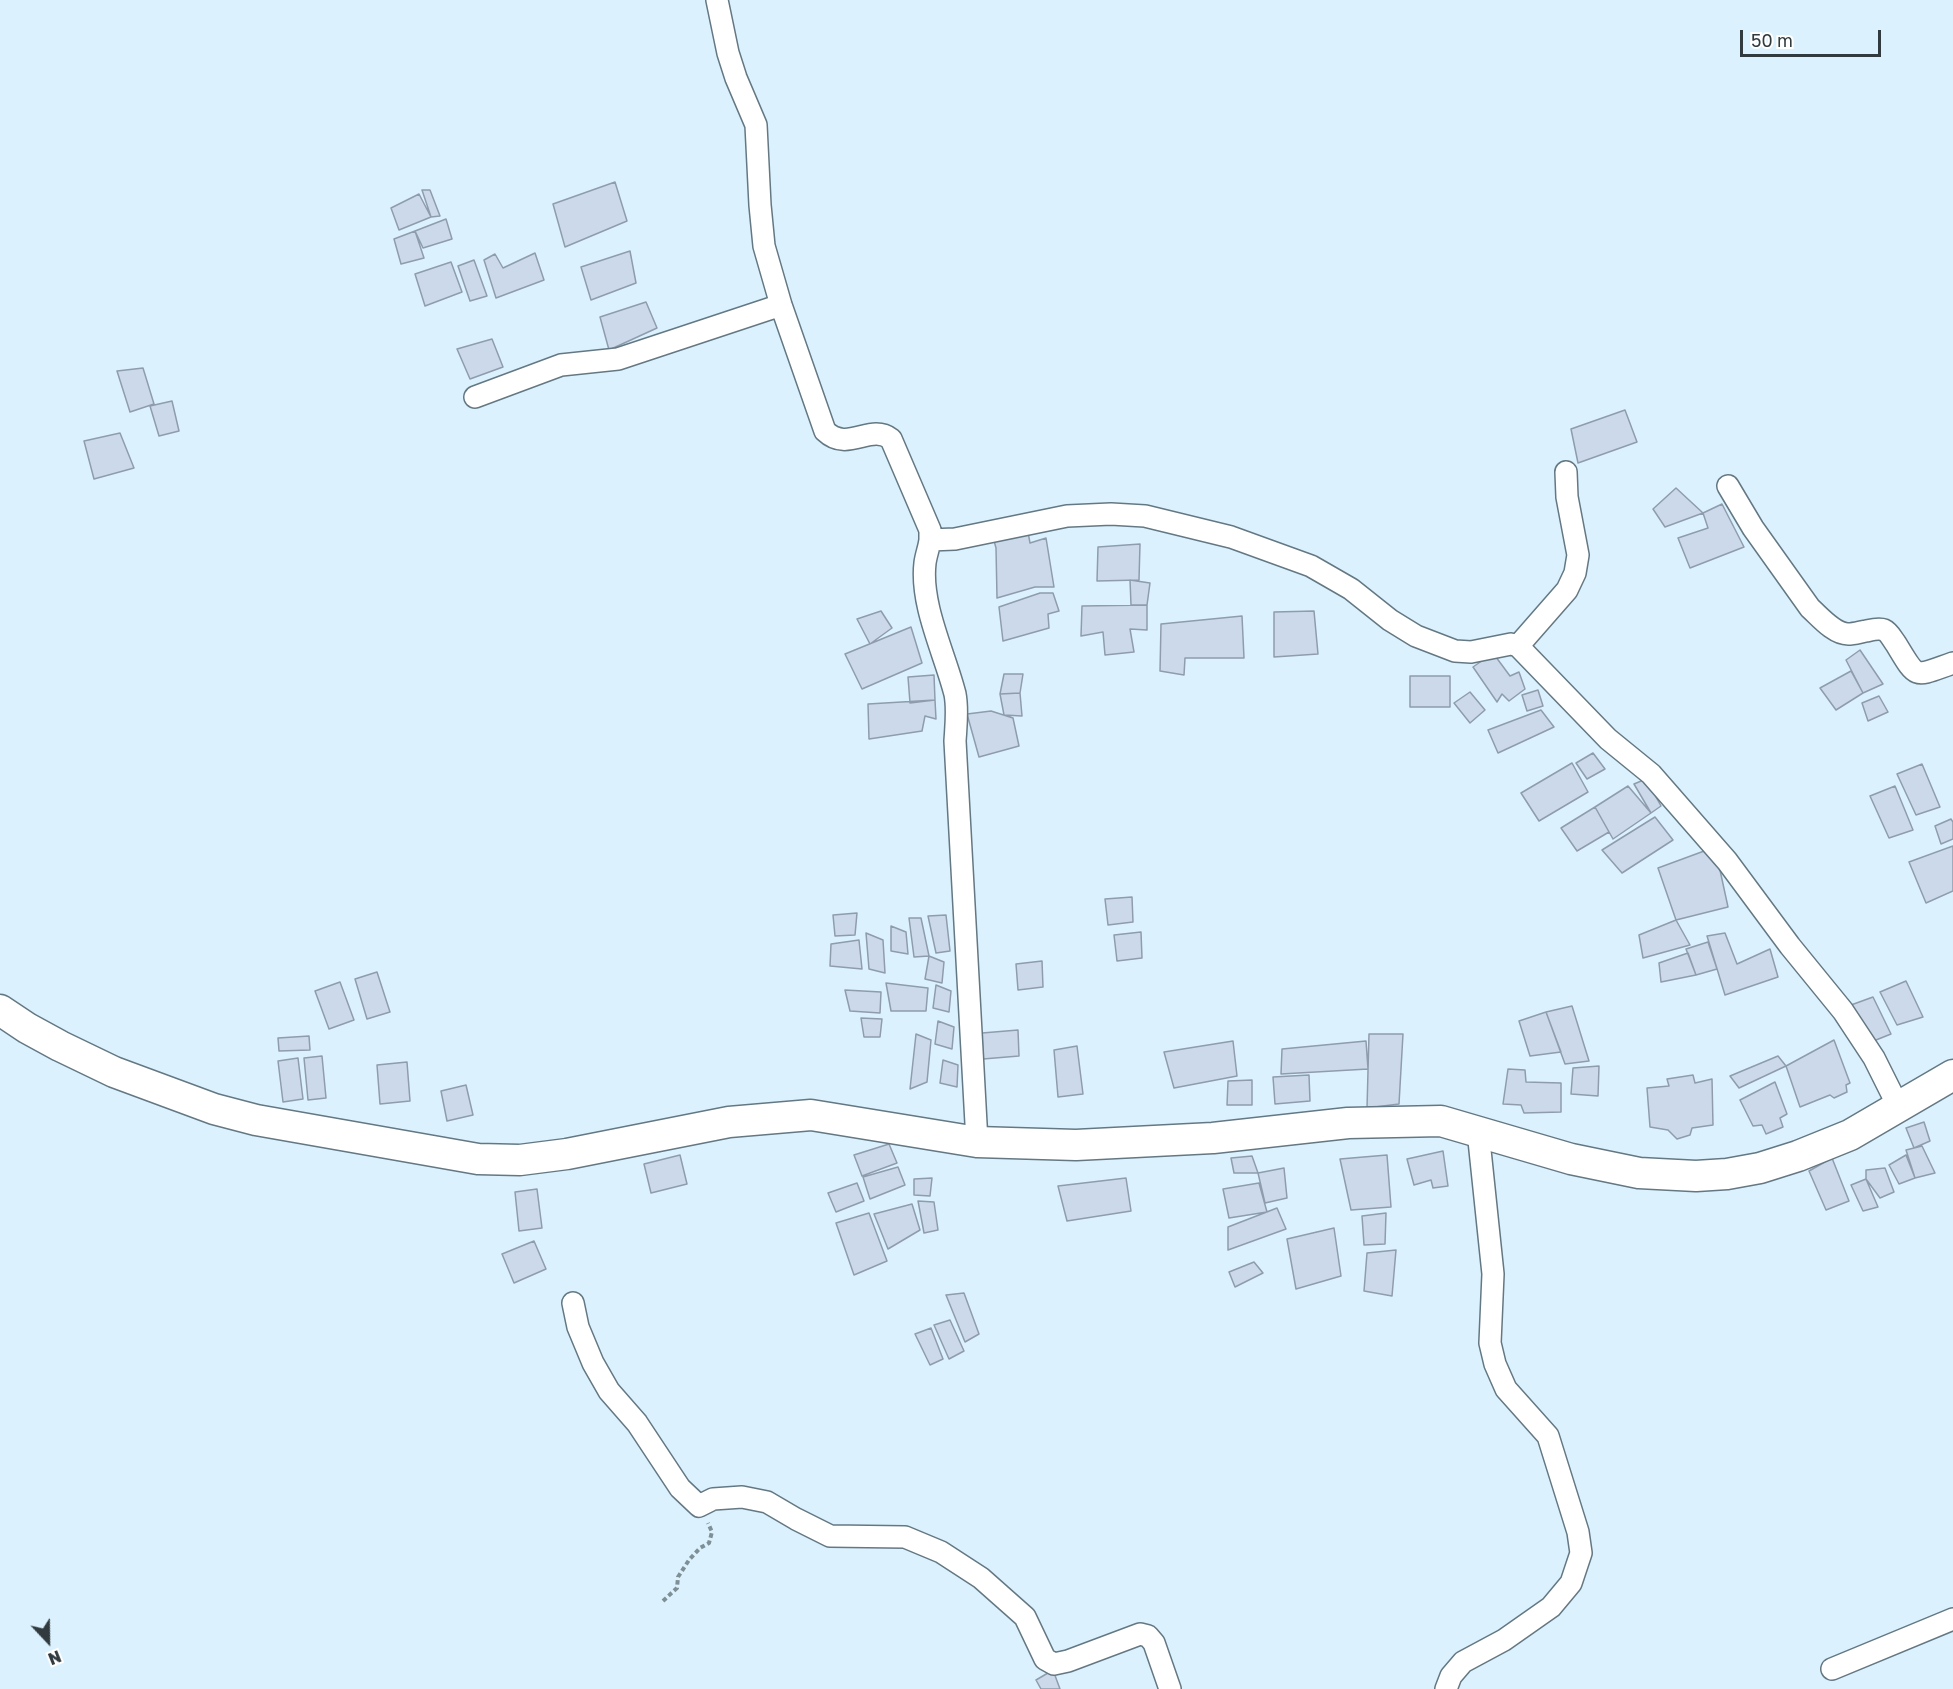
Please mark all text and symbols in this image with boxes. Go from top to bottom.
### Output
scale bar [1743,18,1884,56]
text: 50 m [1751,29,1793,51]
north arrow [18,1611,78,1671]
text: N [45,1646,64,1669]

